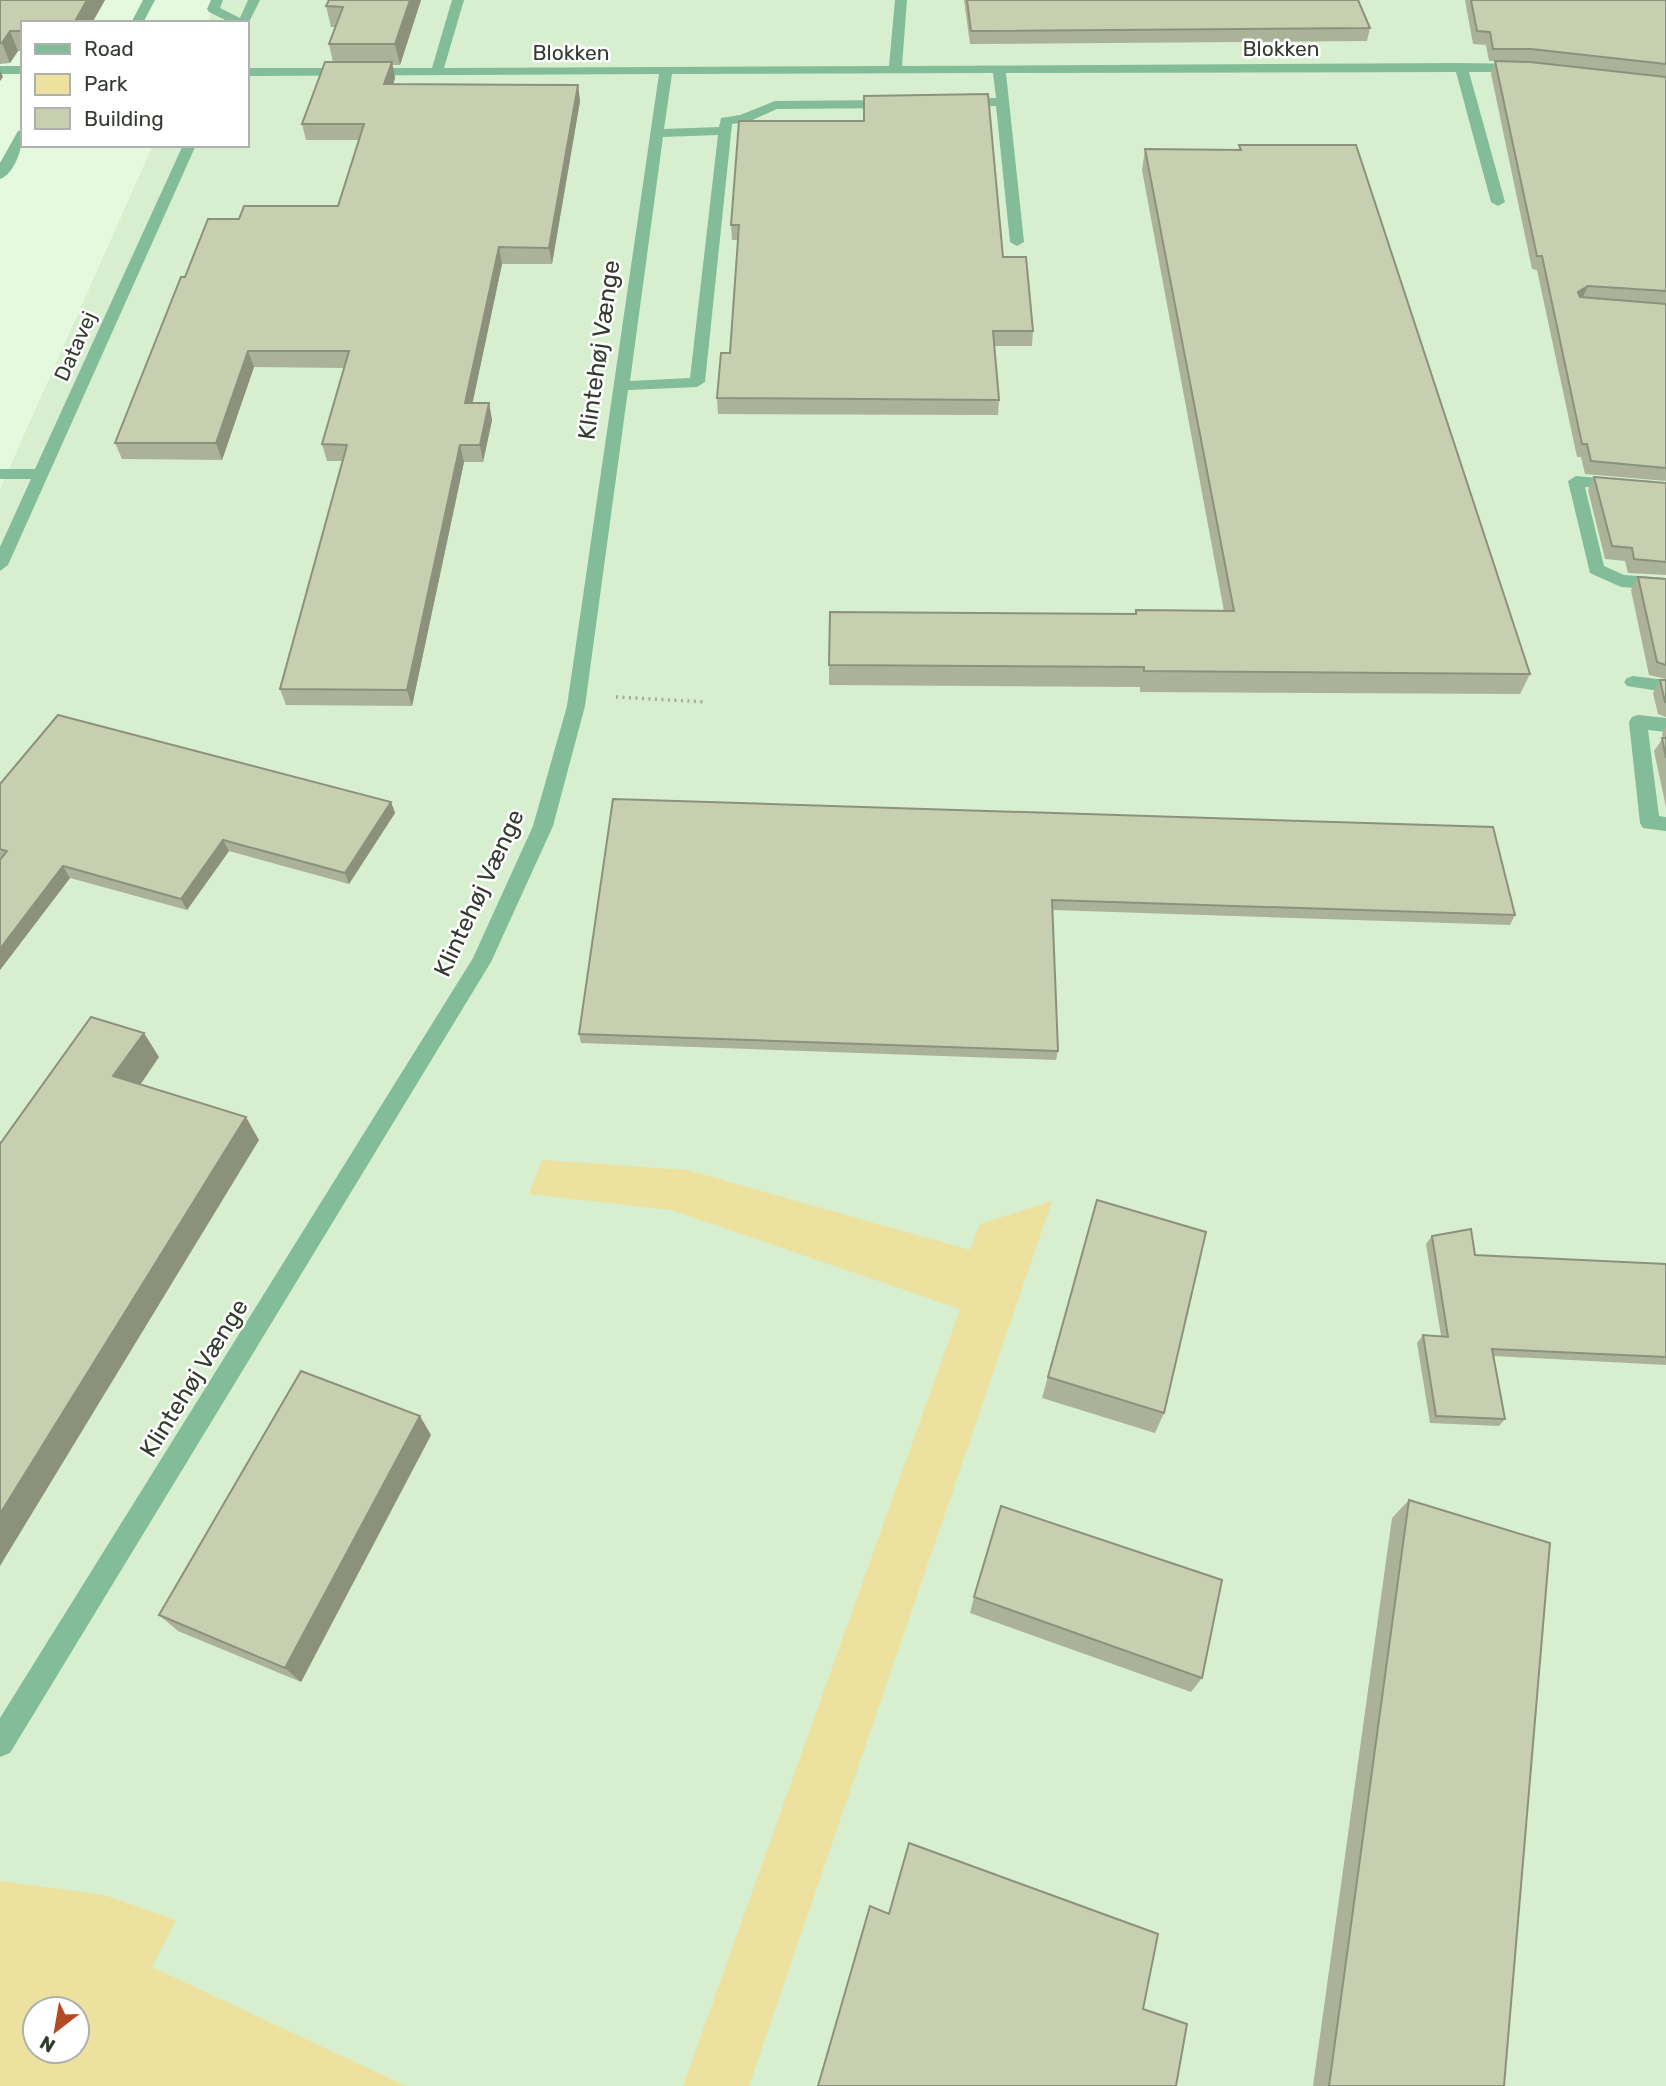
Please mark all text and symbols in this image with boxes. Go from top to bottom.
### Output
legend [21,21,248,147]
text: Road [84,36,134,61]
street label: Blokken [1243,36,1319,61]
street label: Blokken [533,40,609,65]
text: Park [84,71,128,96]
text: Building [84,106,164,131]
street label: Klintehøj Vænge [573,258,625,442]
street label: Datavej [49,307,101,385]
street label: Klintehøj Vænge [428,805,530,981]
street label: Klintehøj Vænge [134,1294,254,1462]
north arrow [21,1995,91,2065]
text: N [36,2031,59,2058]

